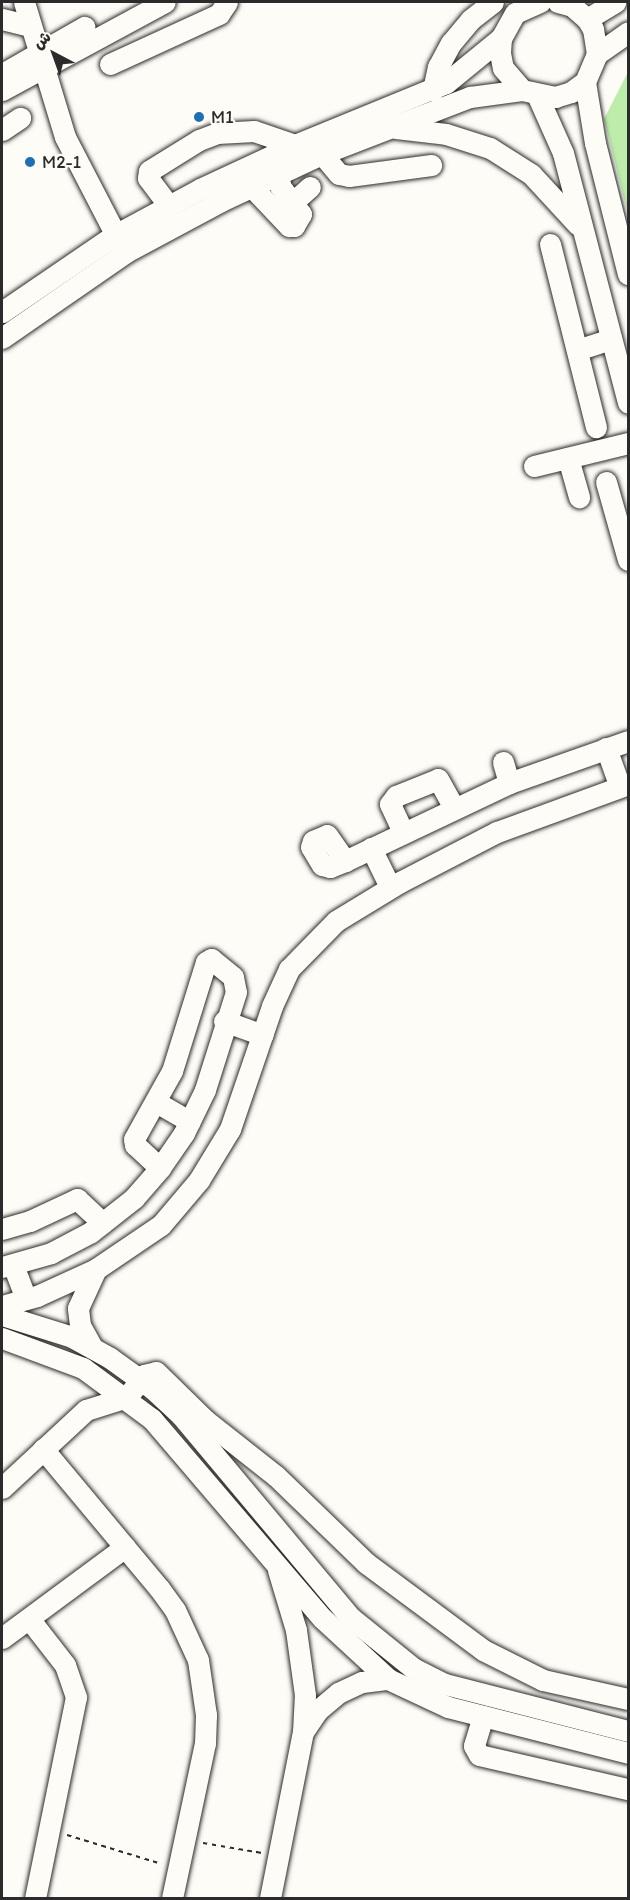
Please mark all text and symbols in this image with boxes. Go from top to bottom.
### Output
north arrow [24,24,84,84]
text: ش [29,27,55,53]
place label: M1 [211,106,233,128]
marker: M1 [192,110,206,124]
place label: M2-1 [42,151,81,173]
marker: M2-1 [23,155,37,169]

